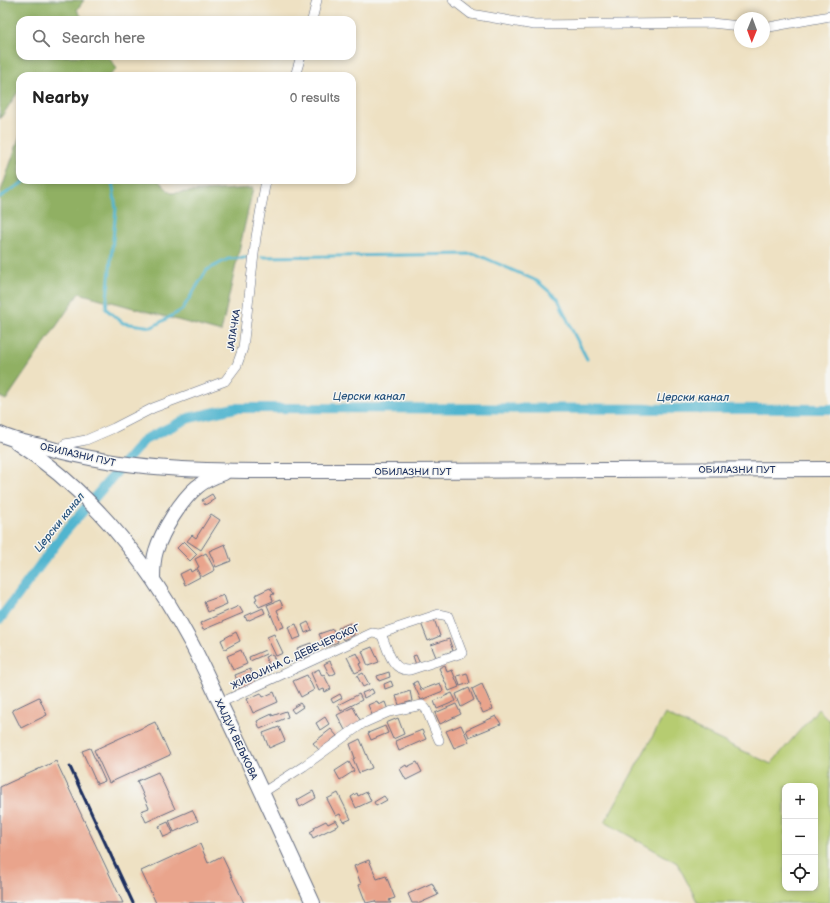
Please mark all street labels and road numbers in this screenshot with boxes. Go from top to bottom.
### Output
street label: ЈАЛАЧКА [225,307,243,352]
street label: ОБИЛАЗНИ ПУТ [39,440,117,470]
street label: ОБИЛАЗНИ ПУТ [698,464,776,476]
street label: ОБИЛАЗНИ ПУТ [374,466,452,478]
street label: ЖИВОЈИНА С. ДЕВЕЧЕРСКОГ [229,621,362,692]
street label: ХАЈДУК ВЕЉКОВА [212,697,260,783]

